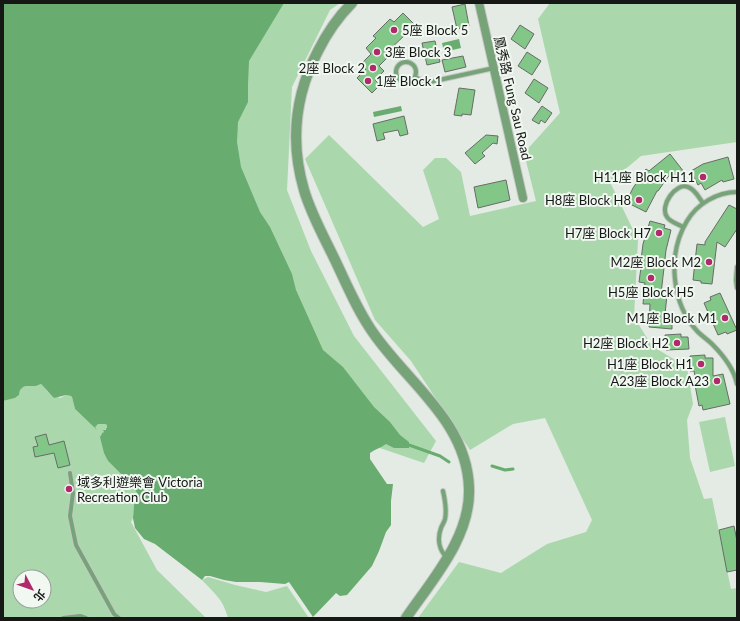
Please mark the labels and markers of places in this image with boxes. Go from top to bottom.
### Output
place label: 5座 Block 5 [402,22,468,38]
marker: 5座 Block 5 [389,25,399,35]
place label: 3座 Block 3 [385,44,451,60]
marker: 3座 Block 3 [372,47,382,57]
place label: 2座 Block 2 [299,60,365,76]
marker: 2座 Block 2 [368,63,378,73]
place label: 1座 Block 1 [376,73,442,89]
marker: 1座 Block 1 [363,76,373,86]
place label: H11座 Block H11 [594,169,695,185]
marker: H11座 Block H11 [698,172,708,182]
place label: H8座 Block H8 [545,192,631,208]
marker: H8座 Block H8 [634,195,644,205]
place label: H7座 Block H7 [565,225,651,241]
marker: H7座 Block H7 [654,228,664,238]
place label: M2座 Block M2 [611,254,701,270]
marker: M2座 Block M2 [704,257,714,267]
marker: H5座 Block H5 [646,273,656,283]
place label: H5座 Block H5 [608,284,694,300]
place label: M1座 Block M1 [627,310,717,326]
marker: M1座 Block M1 [720,313,730,323]
place label: H2座 Block H2 [583,335,669,351]
marker: H2座 Block H2 [672,338,682,348]
place label: H1座 Block H1 [607,356,693,372]
marker: H1座 Block H1 [696,359,706,369]
place label: A23座 Block A23 [610,373,709,389]
marker: A23座 Block A23 [712,376,722,386]
place label: 域多利遊樂會 Victoria Recreation Club [77,474,203,505]
marker: 域多利遊樂會 Victoria Recreation Club [64,484,74,494]

